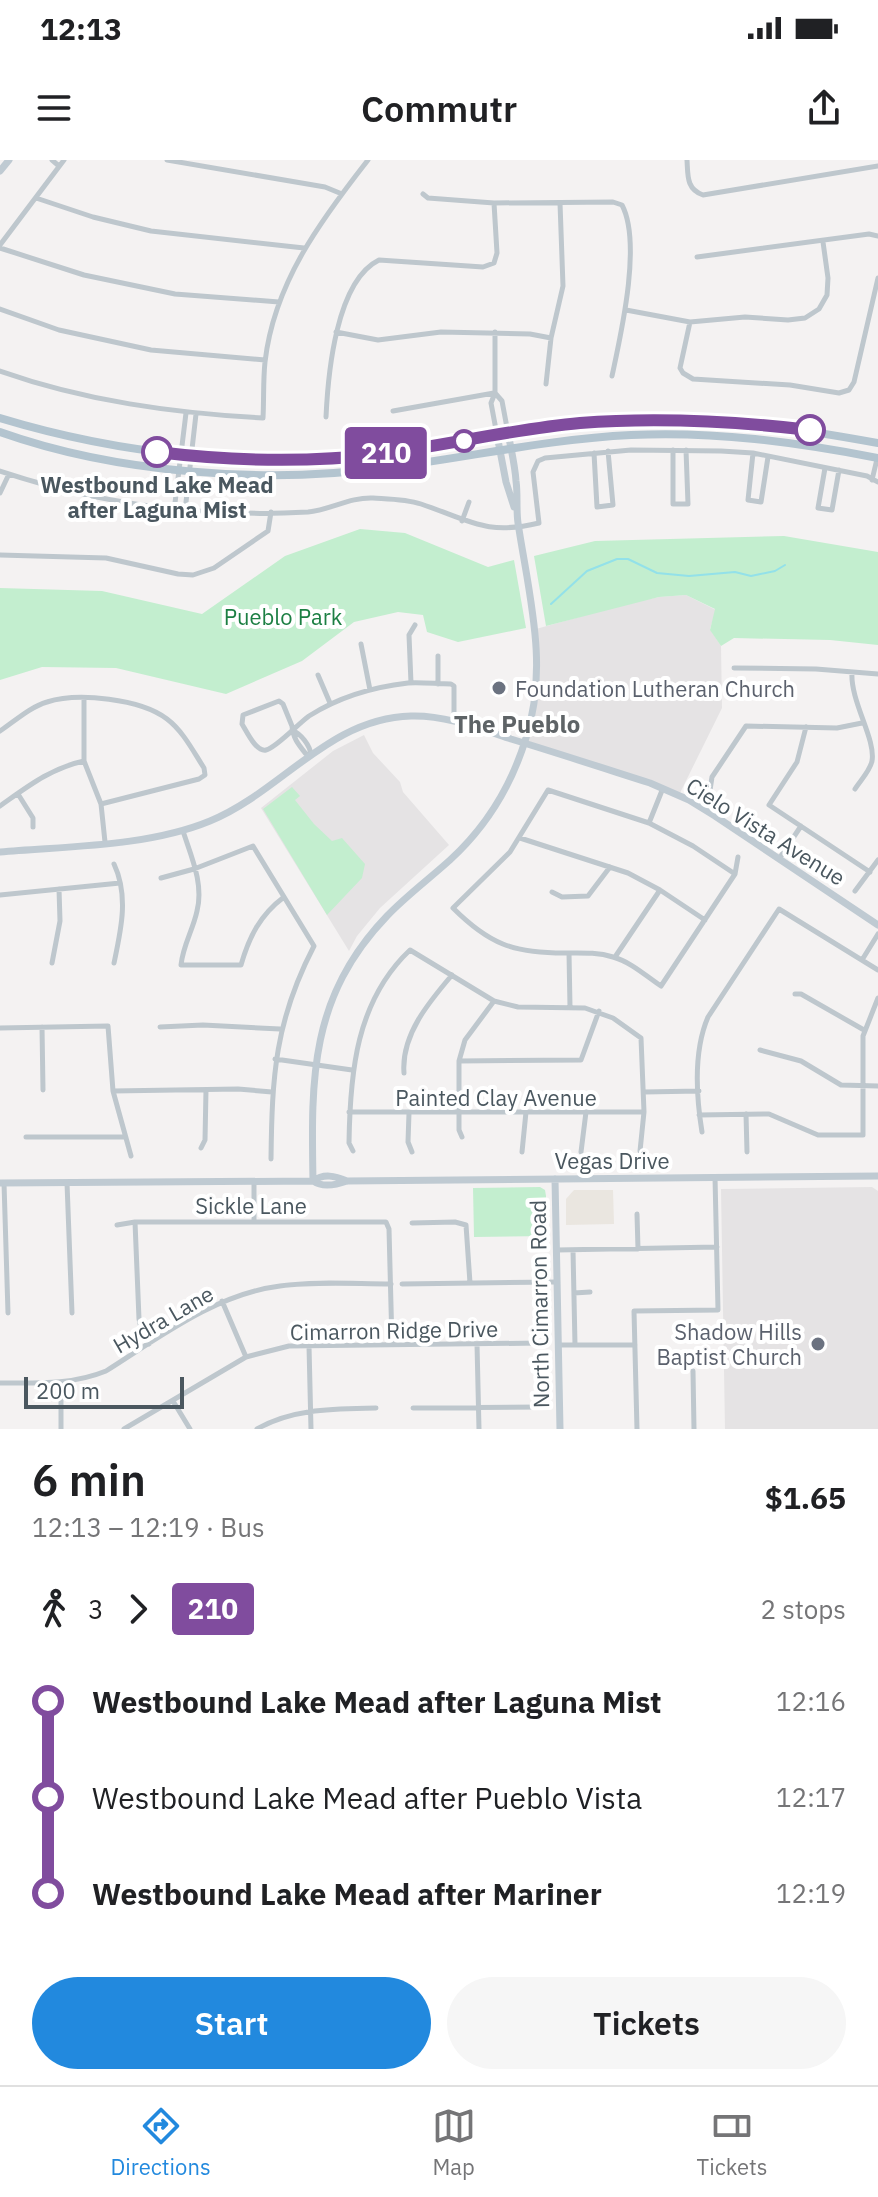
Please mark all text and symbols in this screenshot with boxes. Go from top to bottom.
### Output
text: 12:13 [40,9,122,48]
text: Commutr [361,85,517,132]
icon: menu [32,86,76,130]
icon: share [802,86,846,130]
unlabelled marker [795,415,825,445]
line badge: 210 [340,427,432,479]
unlabelled marker [453,430,475,452]
text: 210 [361,434,411,471]
marker: Westbound Lake Mead after Laguna Mist [142,437,172,467]
place label: Westbound Lake Mead after Laguna Mist [40,470,274,524]
park label: Pueblo Park [224,602,343,631]
place label: Foundation Lutheran Church [515,674,795,703]
marker: Foundation Lutheran Church [490,679,508,697]
district label: The Pueblo [454,708,580,740]
street label: Cielo Vista Avenue [681,770,851,892]
street label: Painted Clay Avenue [395,1083,597,1112]
street label: Vegas Drive [554,1146,670,1175]
street label: Sickle Lane [195,1191,307,1220]
street label: North Cimarron Road [523,1200,555,1408]
street label: Hydra Lane [107,1279,219,1359]
street label: Cimarron Ridge Drive [290,1314,498,1346]
place label: Shadow Hills Baptist Church [656,1317,802,1371]
marker: Shadow Hills Baptist Church [809,1335,827,1353]
scale bar [24,1373,184,1409]
text: 200 m [36,1376,100,1405]
text: 6 min [32,1451,146,1508]
text: $1.65 [765,1478,846,1517]
text: 12:13 – 12:19 · Bus [32,1510,265,1544]
icon: walk [32,1587,76,1631]
icon: forward [116,1587,160,1631]
text: 210 [188,1590,238,1627]
text: 3 [88,1592,104,1626]
text: 2 stops [760,1592,846,1626]
text: Westbound Lake Mead after Laguna Mist [92,1682,662,1721]
text: 12:16 [776,1684,846,1718]
text: Westbound Lake Mead after Pueblo Vista [92,1778,642,1817]
text: 12:17 [776,1780,846,1814]
text: Westbound Lake Mead after Mariner [92,1874,602,1913]
text: 12:19 [776,1876,846,1910]
button: Start [32,1977,431,2069]
button: Tickets [447,1977,846,2069]
tab: Directions [110,2104,211,2181]
tab: Map [432,2104,476,2181]
tab: Tickets [697,2104,767,2181]

